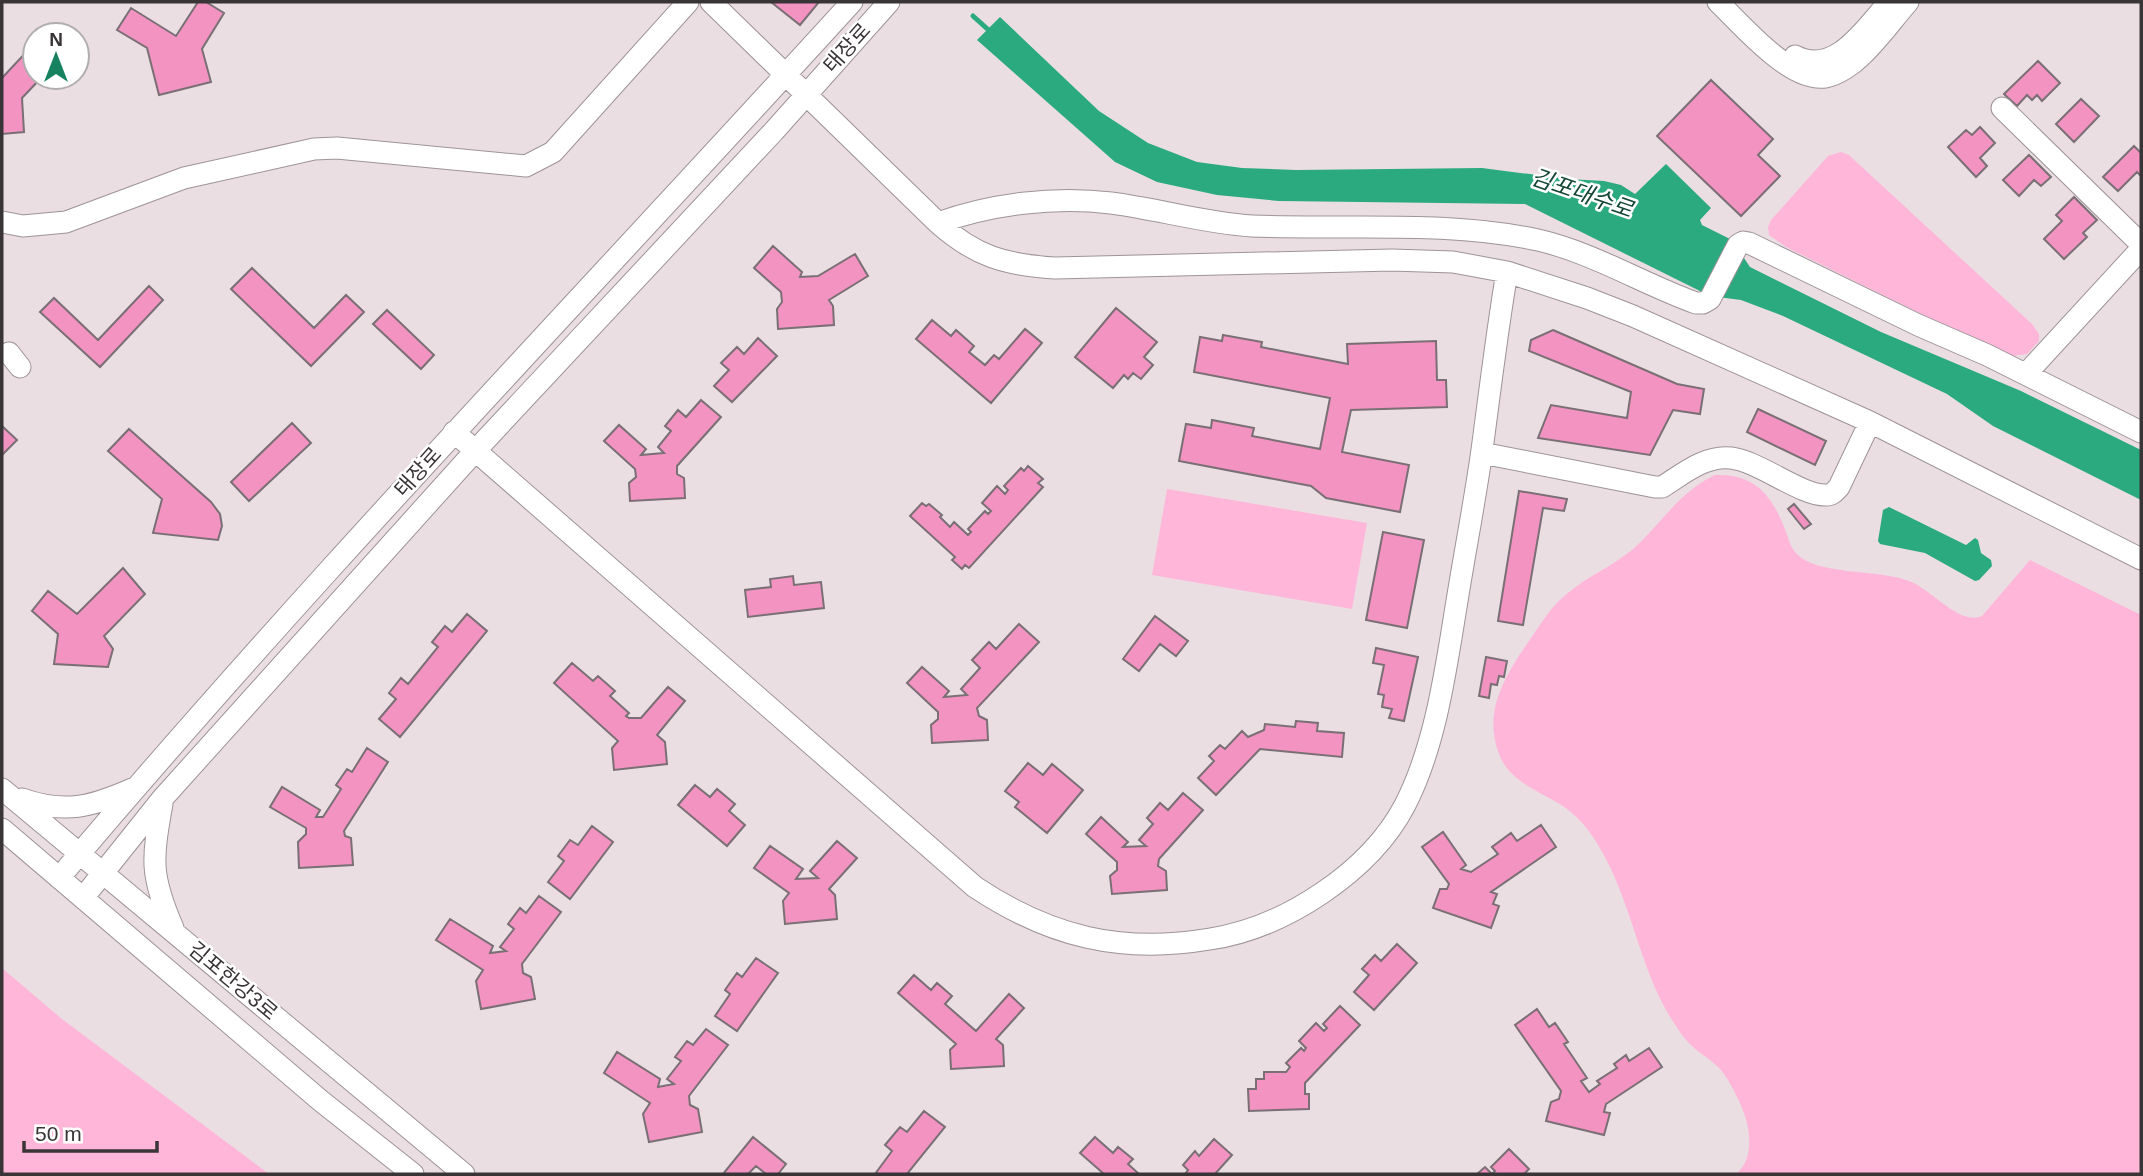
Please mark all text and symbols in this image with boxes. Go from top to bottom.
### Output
street label: 태장로 [819,18,875,77]
north arrow [21,21,91,91]
text: N [49,29,63,50]
water label: 김포대수로 [1528,163,1638,223]
street label: 태장로 [390,442,446,501]
street label: 김포한강3로 [184,937,282,1024]
scale bar [24,1110,158,1154]
text: 50 m [35,1122,82,1145]

